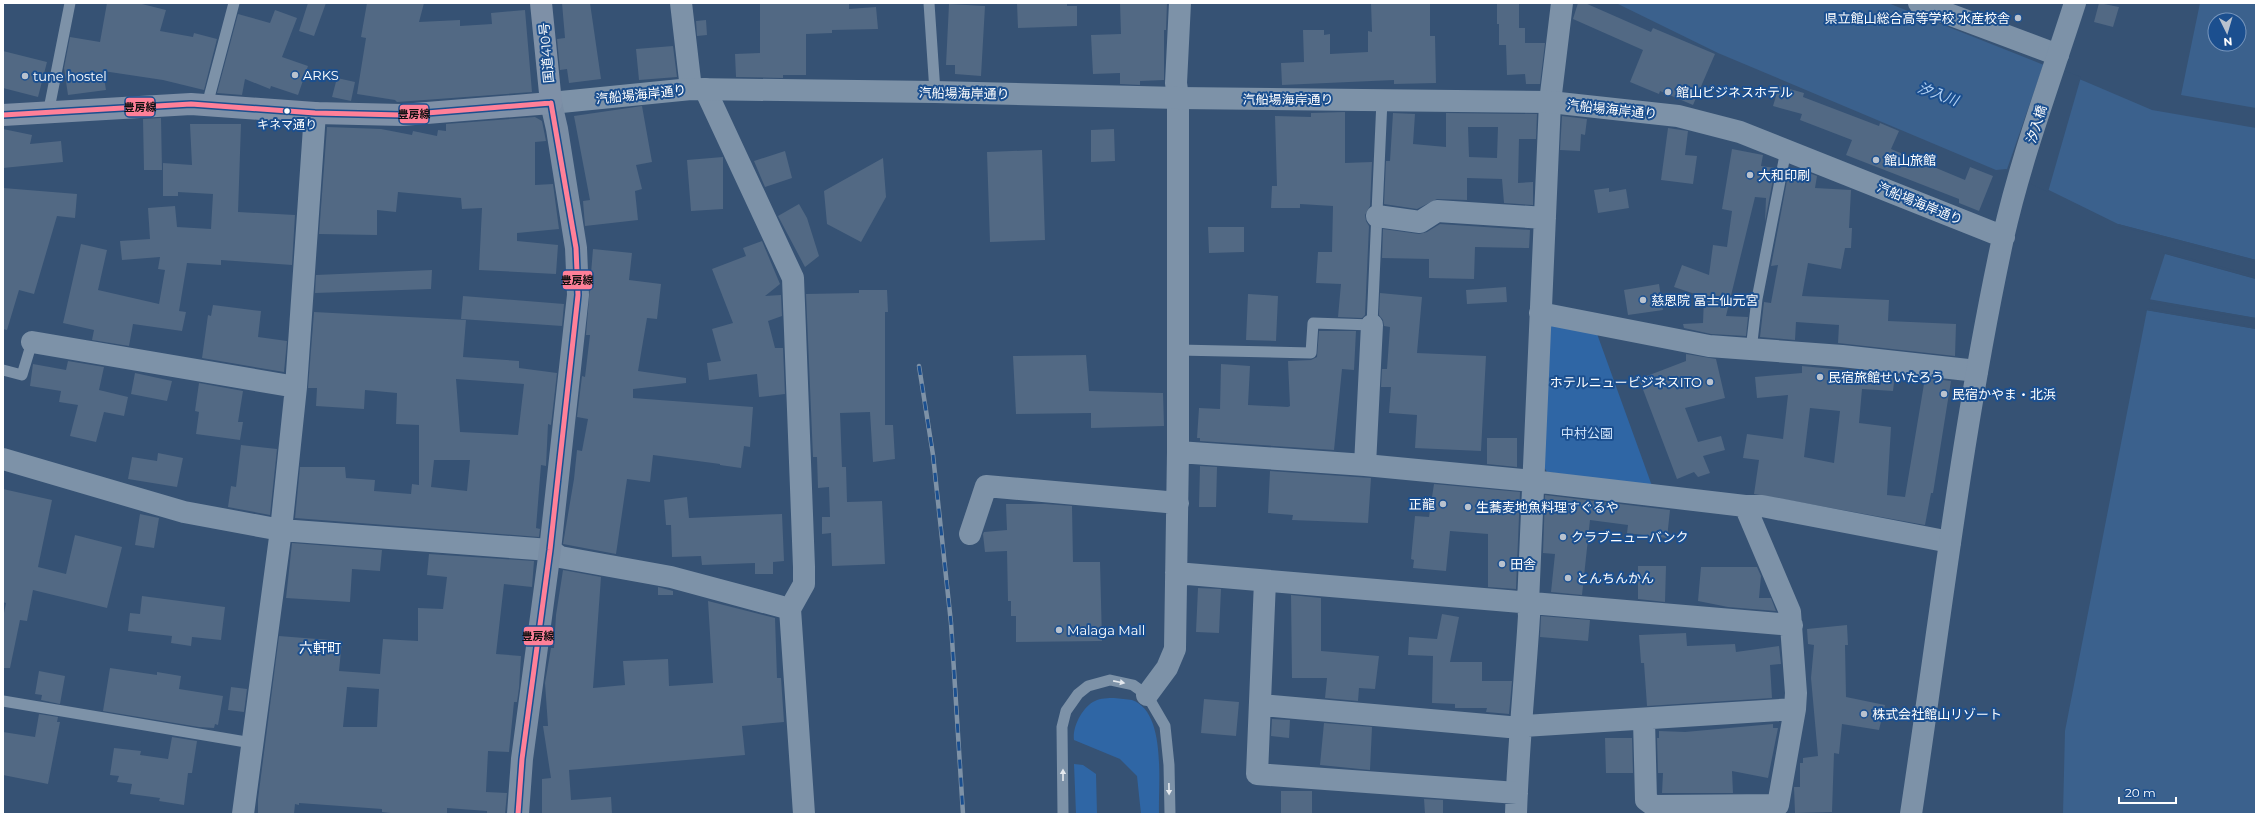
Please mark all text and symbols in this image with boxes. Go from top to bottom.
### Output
place label: 県立館山総合高等学校 水産校舎 [1825,10,2010,26]
north arrow [2207,12,2247,52]
marker: 県立館山総合高等学校 水産校舎 [2013,13,2023,23]
street label: 国道410号 [535,22,557,84]
text: N [2223,35,2233,49]
place label: ARKS [303,67,339,83]
place label: tune hostel [33,68,107,84]
marker: ARKS [290,70,300,80]
marker: tune hostel [20,71,30,81]
water label: 汐入川 [1915,78,1963,110]
street label: 汽船場海岸通り [595,81,687,107]
street label: 汽船場海岸通り [918,84,1010,102]
place label: 館山ビジネスホテル [1676,84,1793,100]
marker: 館山ビジネスホテル [1663,87,1673,97]
street label: 汽船場海岸通り [1242,91,1334,107]
street label: 汽船場海岸通り [1566,96,1658,122]
line badge: 豊房線 [125,97,155,117]
text: 豊房線 [124,100,157,114]
street label: 汐入橋 [2023,103,2049,145]
line badge: 豊房線 [399,104,429,124]
marker: キネマ通り [282,106,292,116]
text: 豊房線 [398,107,431,121]
place label: キネマ通り [257,117,317,132]
place label: 館山旅館 [1884,152,1936,168]
marker: 館山旅館 [1871,155,1881,165]
place label: 大和印刷 [1758,167,1810,183]
marker: 大和印刷 [1745,170,1755,180]
street label: 汽船場海岸通り [1875,179,1965,227]
line badge: 豊房線 [562,270,593,290]
text: 豊房線 [561,273,594,287]
place label: 慈恩院 冨士仙元宮 [1651,292,1758,308]
marker: 慈恩院 冨士仙元宮 [1638,295,1648,305]
place label: 民宿旅館せいたろう [1828,369,1944,385]
marker: 民宿旅館せいたろう [1815,372,1825,382]
place label: ホテルニュービジネスITO [1550,374,1702,390]
marker: ホテルニュービジネスITO [1705,377,1715,387]
place label: 民宿かやま・北浜 [1952,386,2056,402]
marker: 民宿かやま・北浜 [1939,389,1949,399]
park label: 中村公園 [1561,425,1613,441]
place label: 正龍 [1409,496,1435,512]
marker: 正龍 [1438,499,1448,509]
place label: 生蕎麦地魚料理すぐるや [1476,499,1619,515]
marker: 生蕎麦地魚料理すぐるや [1463,502,1473,512]
place label: クラブニューバンク [1571,529,1689,545]
marker: クラブニューバンク [1558,532,1568,542]
place label: 田舎 [1510,556,1536,572]
marker: 田舎 [1497,559,1507,569]
place label: とんちんかん [1576,570,1654,586]
marker: とんちんかん [1563,573,1573,583]
place label: Malaga Mall [1067,622,1145,638]
marker: Malaga Mall [1054,625,1064,635]
line badge: 豊房線 [523,626,554,646]
text: 豊房線 [522,629,555,643]
district label: 六軒町 [299,639,341,657]
one-way arrow [1113,679,1125,685]
place label: 株式会社館山リゾート [1872,706,2002,722]
marker: 株式会社館山リゾート [1859,709,1869,719]
one-way arrow [1060,768,1066,781]
scale bar [2119,779,2176,805]
one-way arrow [1166,783,1172,796]
text: 20 m [2125,785,2156,800]

